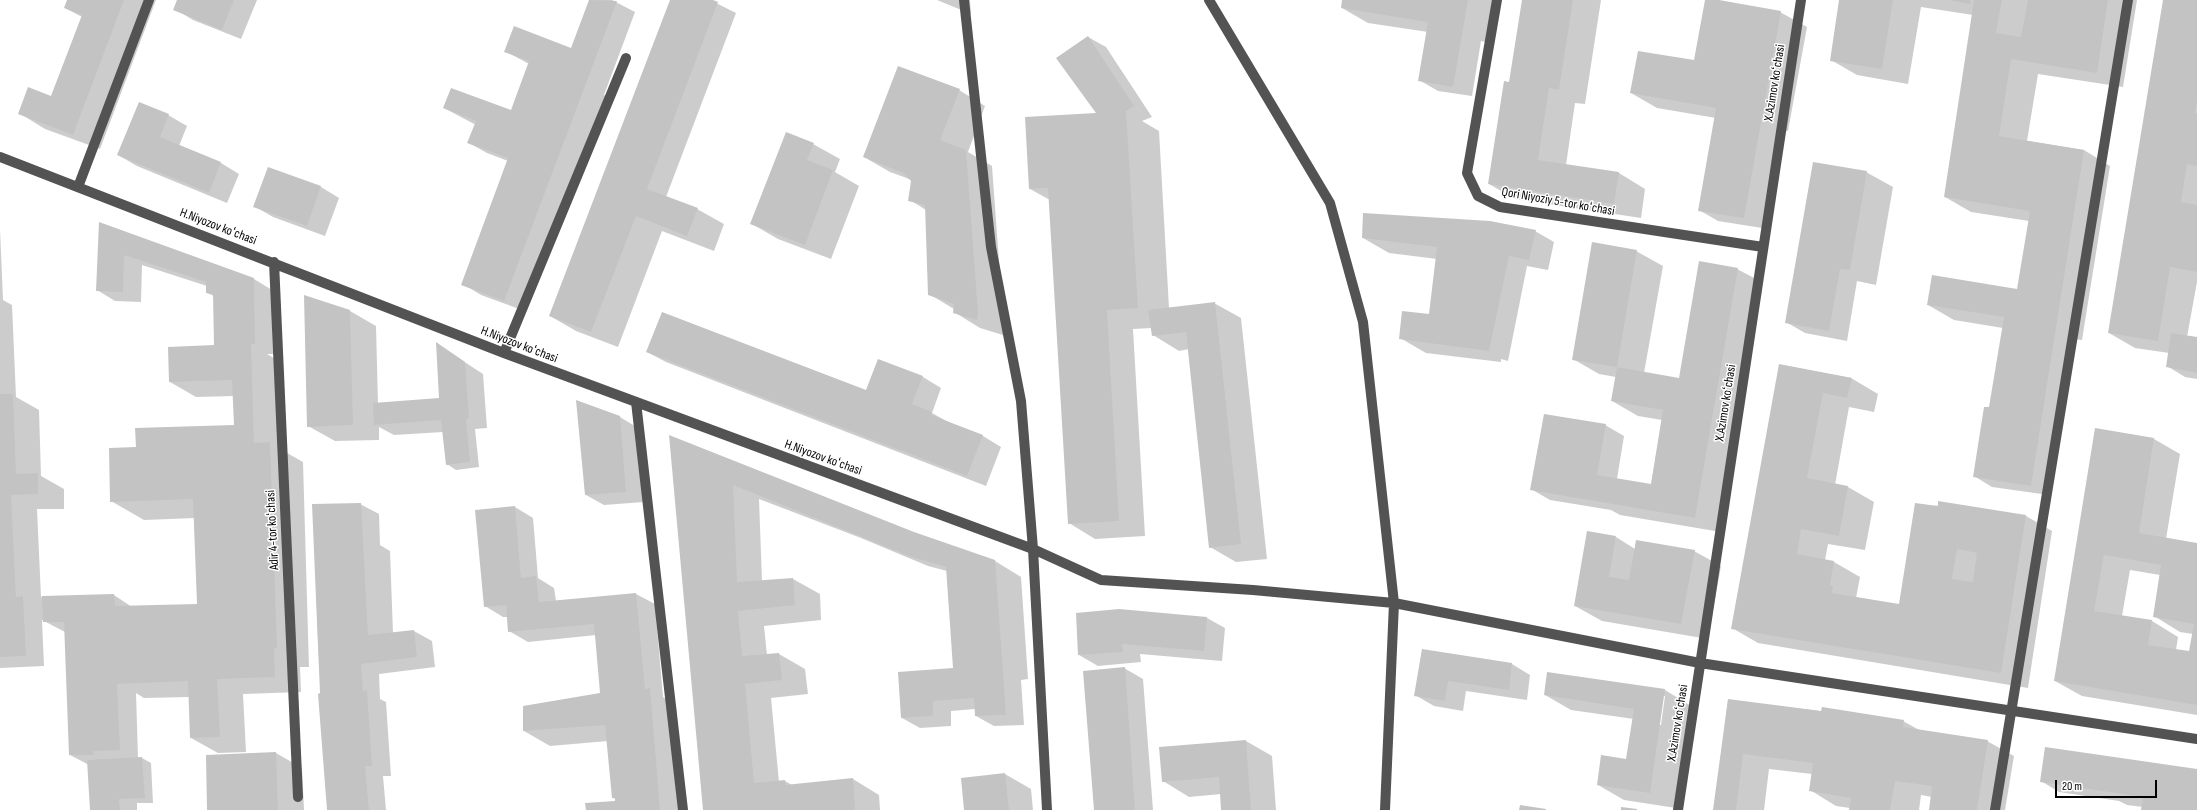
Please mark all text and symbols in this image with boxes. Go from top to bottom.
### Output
street label: X.Azimov koʻchasi [1761,43,1789,123]
street label: Qori Niyoziy 5-tor koʻchasi [1500,184,1616,220]
street label: H.Niyozov koʻchasi [177,205,259,249]
street label: H.Niyozov koʻchasi [478,323,560,367]
street label: X.Azimov koʻchasi [1712,363,1740,443]
street label: H.Niyozov koʻchasi [782,437,864,479]
street label: Adir 4-tor koʻchasi [263,490,283,570]
street label: X.Azimov koʻchasi [1664,683,1692,763]
scale bar [2057,772,2159,798]
text: 20 m [2062,779,2082,794]

